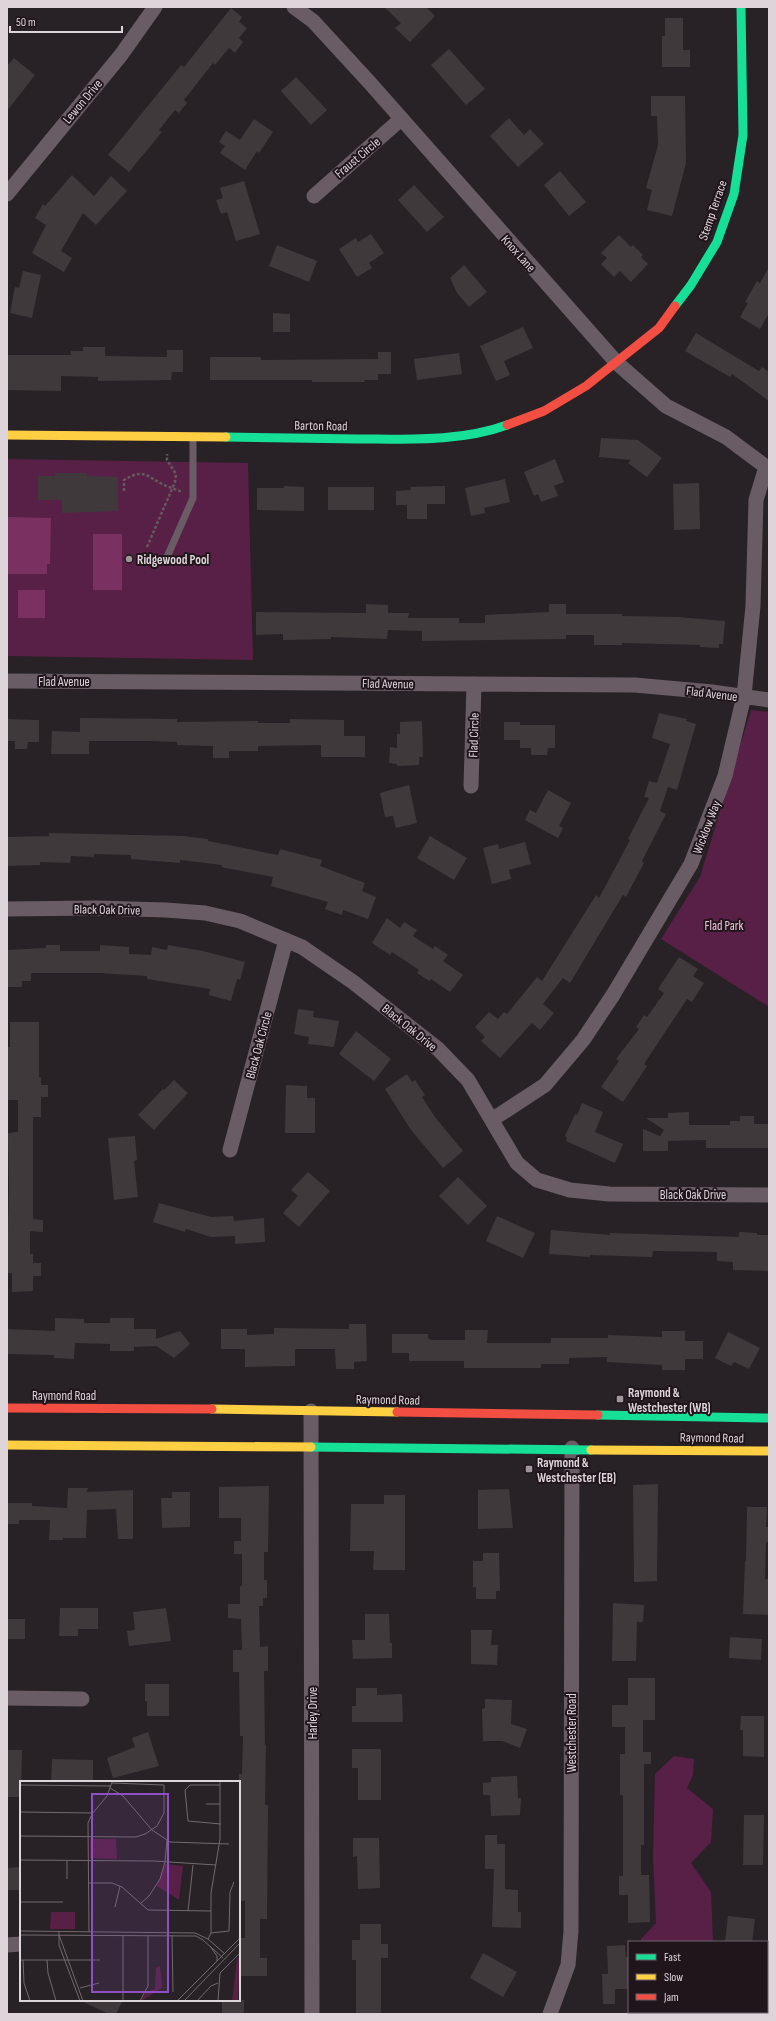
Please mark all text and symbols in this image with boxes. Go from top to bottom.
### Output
scale bar [10,8,122,34]
text: 50 m [16,15,36,30]
street label: Lewon Drive [60,76,106,127]
street label: Fraust Circle [332,134,384,181]
street label: Stemp Terrace [695,178,731,243]
street label: Knox Lane [498,232,539,275]
street label: Barton Road [294,418,348,434]
place label: Ridgewood Pool [137,552,210,568]
marker: Ridgewood Pool [124,554,134,564]
street label: Flad Avenue [38,674,90,690]
street label: Flad Avenue [362,676,414,692]
street label: Flad Avenue [685,683,738,705]
street label: Flad Circle [465,712,483,758]
street label: Wicklow Way [689,798,724,856]
street label: Black Oak Drive [74,901,140,919]
park label: Flad Park [705,918,743,934]
street label: Black Oak Drive [379,1001,440,1055]
street label: Black Oak Circle [242,1010,276,1081]
street label: Black Oak Drive [660,1187,726,1203]
place label: Raymond & Westchester (WB) [628,1385,711,1416]
street label: Raymond Road [32,1388,96,1404]
street label: Raymond Road [356,1391,420,1409]
marker: Raymond & Westchester (WB) [615,1394,625,1404]
street label: Raymond Road [680,1429,744,1447]
place label: Raymond & Westchester (EB) [537,1455,616,1486]
marker: Raymond & Westchester (EB) [524,1464,534,1474]
street label: Harley Drive [305,1687,321,1739]
street label: Westchester Road [564,1693,580,1773]
inset map [20,1781,240,2001]
legend [628,1941,768,2013]
text: Fast [664,1950,681,1965]
text: Slow [664,1970,683,1985]
text: Jam [663,1990,679,2005]

